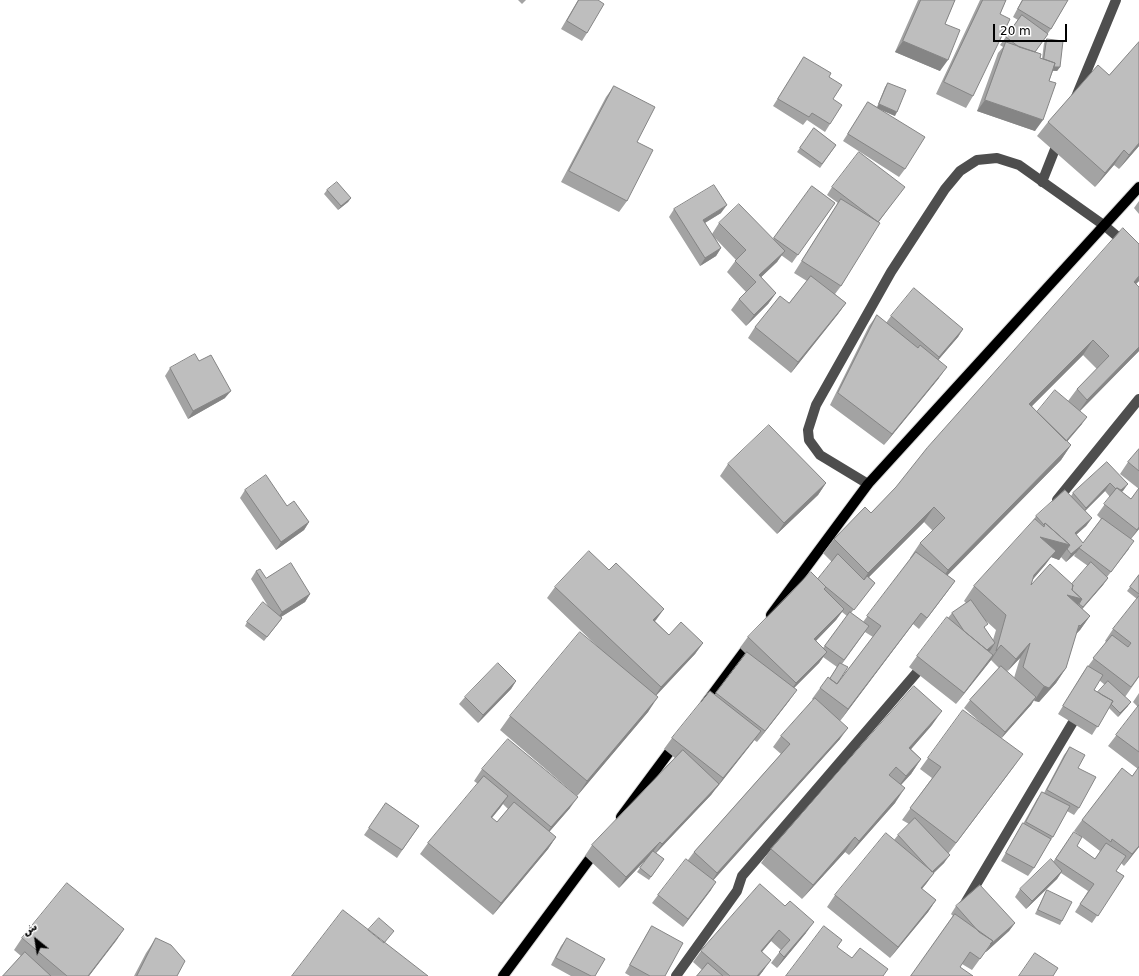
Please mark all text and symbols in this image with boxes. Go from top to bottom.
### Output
scale bar [995,16,1069,42]
text: 20 m [1000,24,1031,38]
north arrow [16,920,56,960]
text: ش [20,920,40,939]

